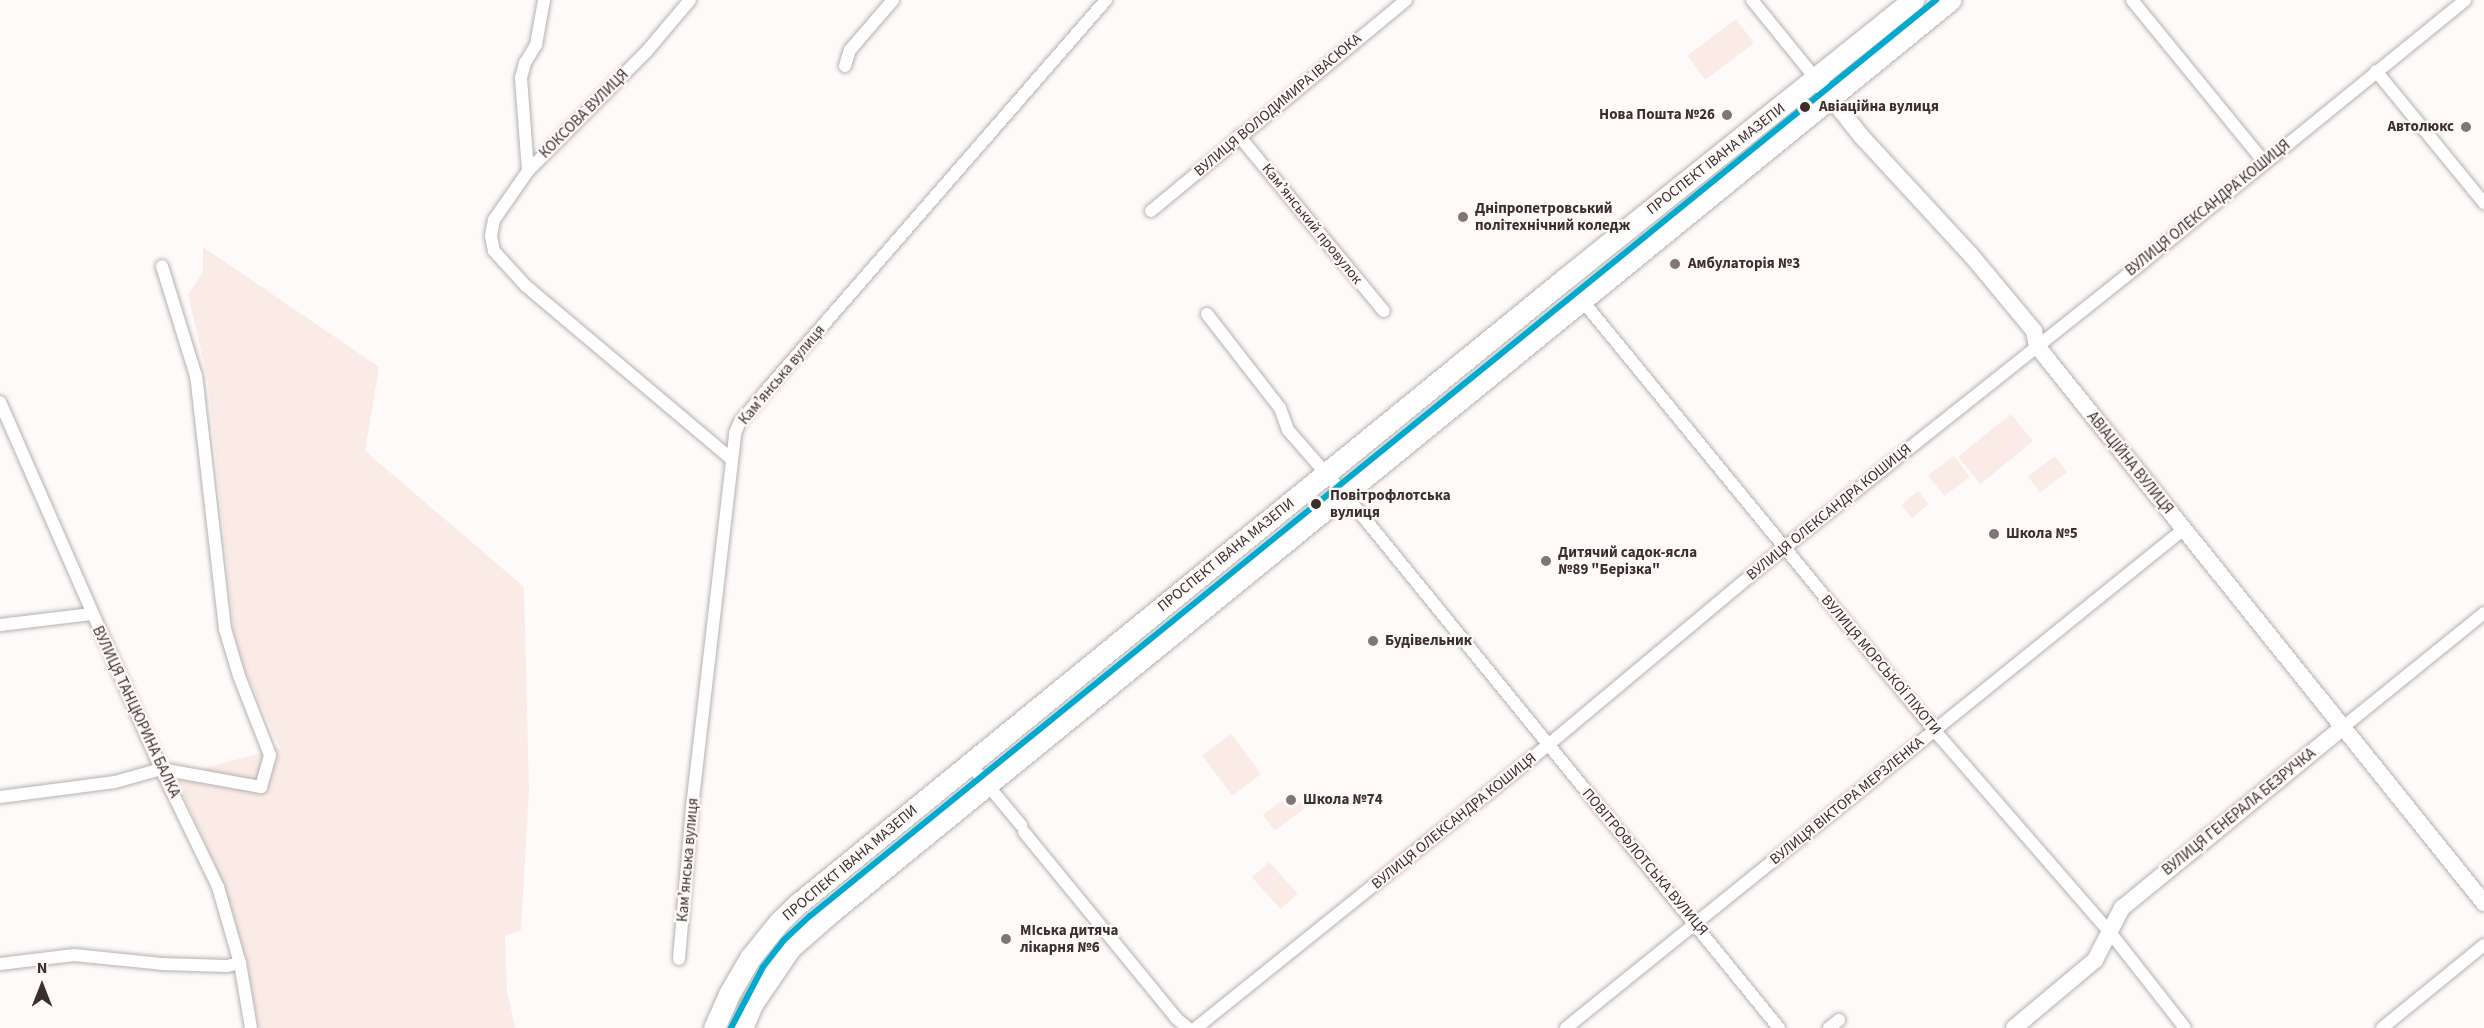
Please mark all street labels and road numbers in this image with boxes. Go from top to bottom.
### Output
street label: ВУЛИЦЯ ВОЛОДИМИРА ІВАСЮКА [1191,30,1365,180]
street label: КОКСОВА ВУЛИЦЯ [536,66,632,162]
street label: ПРОСПЕКТ ІВАНА МАЗЕПИ [1643,99,1789,219]
street label: ВУЛИЦЯ ОЛЕКСАНДРА КОШИЦЯ [2122,136,2294,280]
street label: Камʼянський провулок [1258,160,1366,288]
street label: Камʼянська вулиця [735,322,829,428]
street label: АВІАЦІЙНА ВУЛИЦЯ [2083,408,2177,518]
street label: ВУЛИЦЯ ОЛЕКСАНДРА КОШИЦЯ [1743,440,1915,584]
street label: ПРОСПЕКТ ІВАНА МАЗЕПИ [1154,494,1298,616]
street label: ВУЛИЦЯ МОРСЬКОЇ ПІХОТИ [1817,591,1945,739]
street label: ВУЛИЦЯ ТАНЦЮРИНА БАЛКА [88,623,184,801]
street label: ВУЛИЦЯ ВІКТОРА МЕРЗЛЕНКА [1766,733,1928,869]
street label: ВУЛИЦЯ ГЕНЕРАЛА БЕЗРУЧКА [2159,745,2319,879]
street label: ВУЛИЦЯ ОЛЕКСАНДРА КОШИЦЯ [1368,749,1540,893]
street label: ПОВІТРОФЛОТСЬКА ВУЛИЦЯ [1578,785,1712,939]
street label: Камʼянська вулиця [674,797,702,923]
street label: ПРОСПЕКТ ІВАНА МАЗЕПИ [779,801,921,925]

